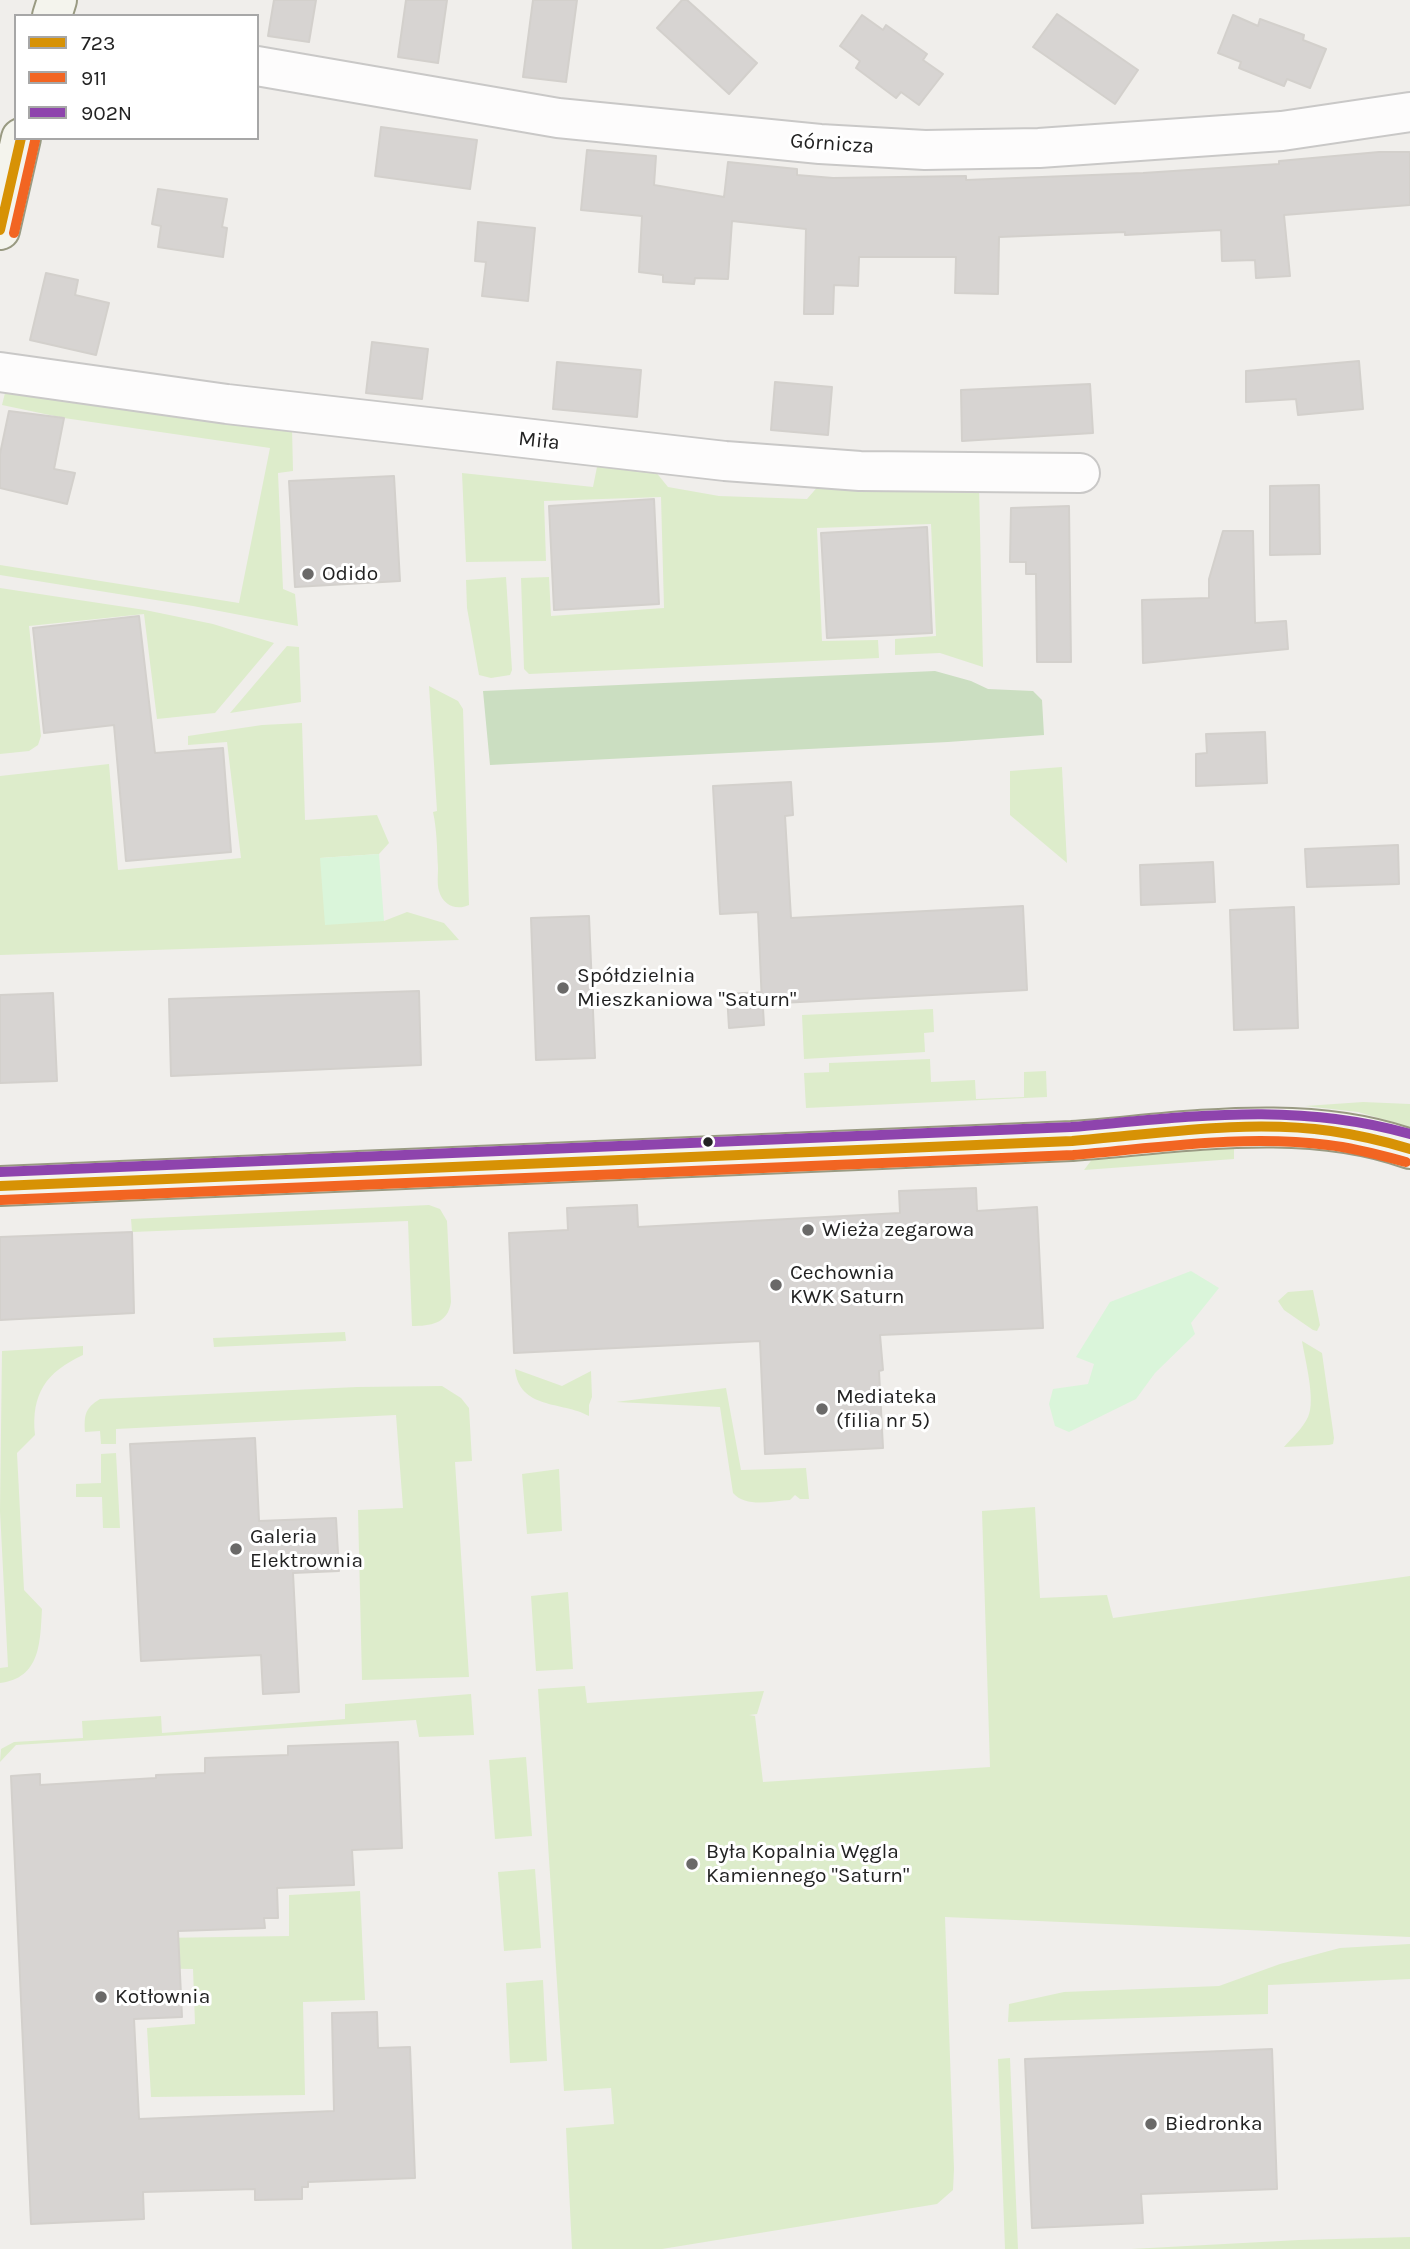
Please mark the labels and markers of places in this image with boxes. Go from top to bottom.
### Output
place label: Odido [322,561,378,587]
marker: Odido [300,566,316,582]
place label: Spółdzielnia Mieszkaniowa "Saturn" [577,963,796,1013]
marker: Spółdzielnia Mieszkaniowa "Saturn" [555,980,571,996]
unlabelled marker [701,1135,715,1149]
place label: Wieża zegarowa [822,1217,974,1243]
marker: Wieża zegarowa [800,1222,816,1238]
place label: Cechownia KWK Saturn [790,1260,904,1310]
marker: Cechownia KWK Saturn [768,1277,784,1293]
place label: Mediateka (filia nr 5) [836,1384,937,1434]
marker: Mediateka (filia nr 5) [814,1401,830,1417]
place label: Galeria Elektrownia [250,1524,363,1574]
marker: Galeria Elektrownia [228,1541,244,1557]
place label: Była Kopalnia Węgla Kamiennego "Saturn" [706,1839,909,1889]
marker: Była Kopalnia Węgla Kamiennego "Saturn" [684,1856,700,1872]
place label: Kotłownia [115,1984,210,2010]
marker: Kotłownia [93,1989,109,2005]
place label: Biedronka [1165,2111,1263,2137]
marker: Biedronka [1143,2116,1159,2132]

